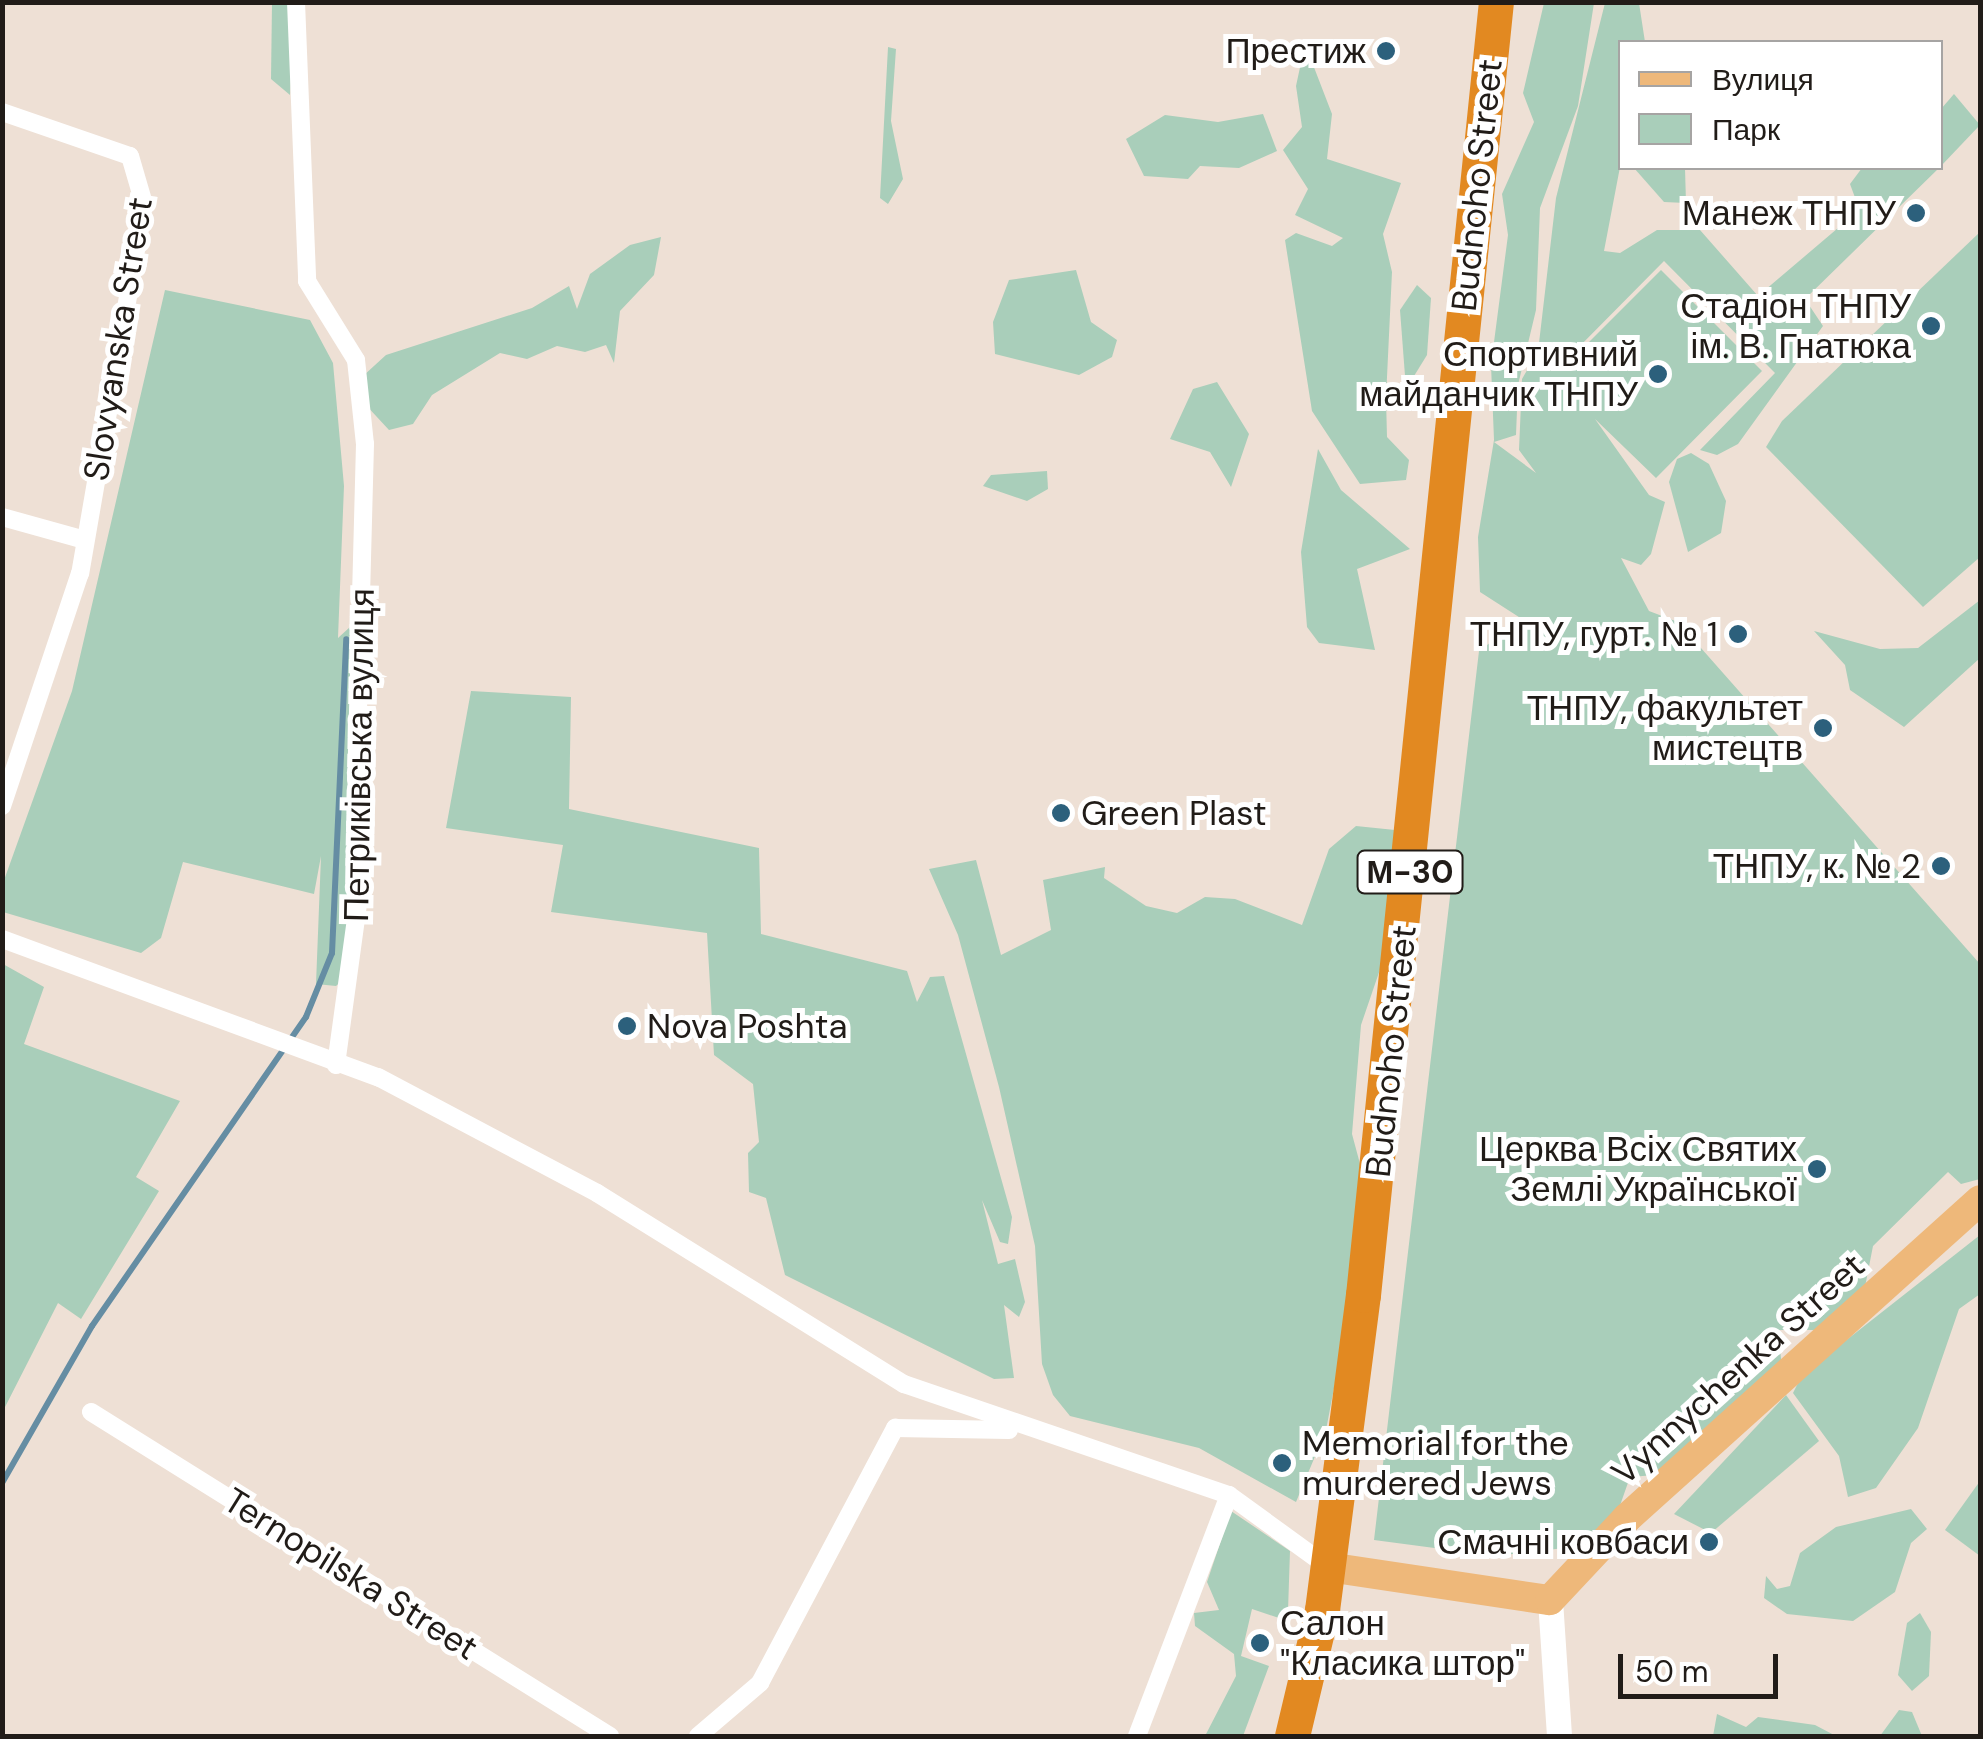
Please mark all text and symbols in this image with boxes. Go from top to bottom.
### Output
place label: Престиж [1225,30,1366,72]
marker: Престиж [1375,40,1397,62]
legend [1618,40,1943,170]
street label: Budnoho Street [1443,57,1511,313]
text: Вулиця [1712,60,1814,99]
text: Парк [1712,110,1780,149]
place label: Манеж ТНПУ [1682,192,1896,234]
street label: Slovyanska Street [75,194,161,484]
marker: Манеж ТНПУ [1905,202,1927,224]
place label: Стадіон ТНПУ ім. В. Гнатюка [1680,285,1911,367]
marker: Стадіон ТНПУ ім. В. Гнатюка [1920,315,1942,337]
place label: Спортивний майданчик ТНПУ [1359,333,1638,415]
marker: Спортивний майданчик ТНПУ [1647,363,1669,385]
street label: Петриківська вулиця [335,588,383,922]
place label: ТНПУ, гурт. № 1 [1470,613,1718,655]
marker: ТНПУ, гурт. № 1 [1727,623,1749,645]
place label: ТНПУ, факультет мистецтв [1527,687,1803,769]
marker: ТНПУ, факультет мистецтв [1812,717,1834,739]
place label: Green Plast [1081,792,1267,834]
marker: Green Plast [1050,802,1072,824]
road number: М-30 [1355,845,1465,899]
place label: ТНПУ, к. № 2 [1713,845,1921,887]
marker: ТНПУ, к. № 2 [1930,855,1952,877]
street label: Budnoho Street [1357,923,1425,1179]
place label: Nova Poshta [647,1005,847,1047]
marker: Nova Poshta [616,1015,638,1037]
place label: Церква Всіх Святих Землі Української [1479,1128,1797,1210]
marker: Церква Всіх Святих Землі Української [1806,1158,1828,1180]
street label: Vynnychenka Street [1603,1244,1873,1494]
place label: Memorial for the murdered Jews [1302,1422,1569,1504]
marker: Memorial for the murdered Jews [1271,1452,1293,1474]
street label: Ternopilska Street [217,1479,485,1669]
place label: Смачні ковбаси [1437,1521,1689,1563]
marker: Смачні ковбаси [1698,1531,1720,1553]
place label: Салон "Класика штор" [1280,1602,1525,1684]
marker: Салон "Класика штор" [1249,1632,1271,1654]
scale bar [1623,1634,1783,1696]
text: 50 m [1635,1652,1709,1691]

